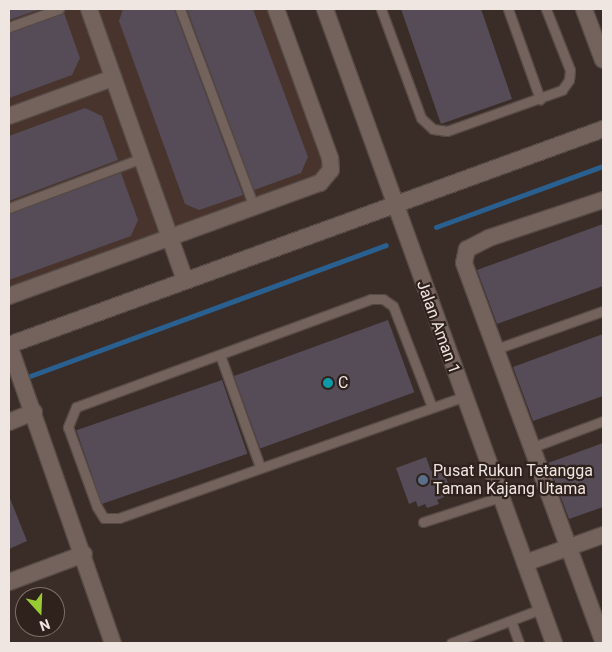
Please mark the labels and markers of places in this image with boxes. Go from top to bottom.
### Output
place label: C [338,373,348,393]
marker: C [322,377,334,389]
place label: Pusat Rukun Tetangga Taman Kajang Utama [433,461,593,499]
marker: Pusat Rukun Tetangga Taman Kajang Utama [417,474,429,486]

